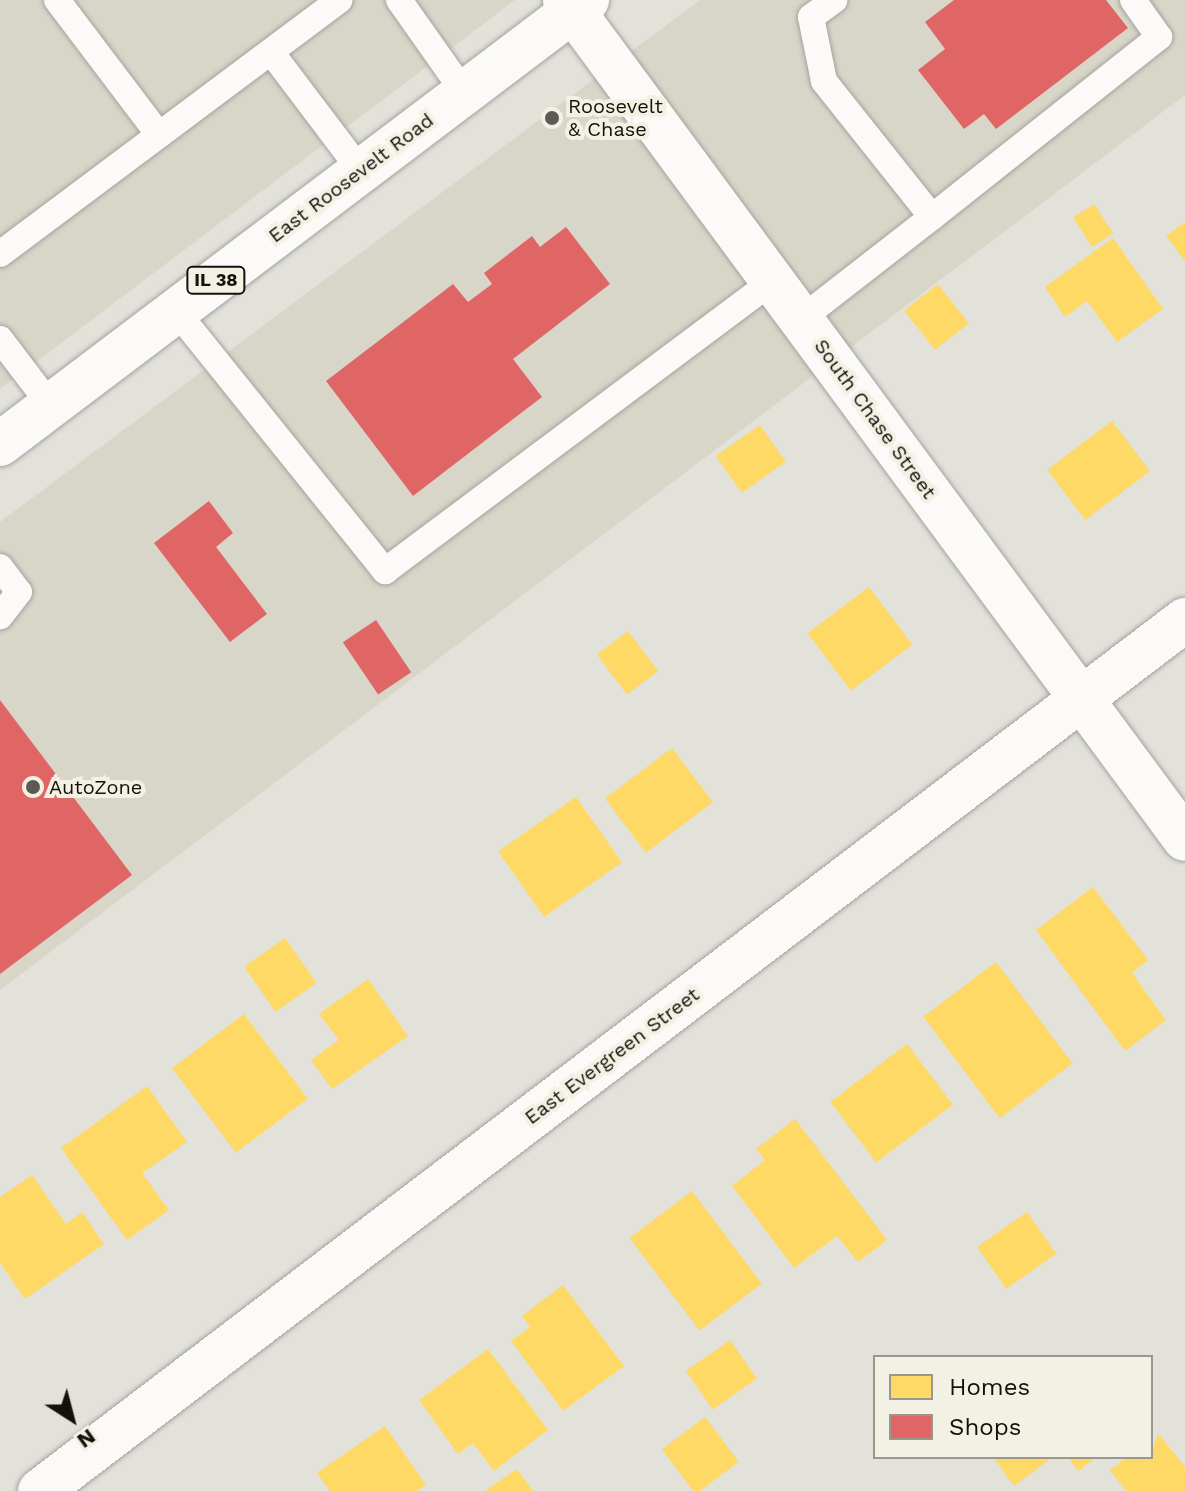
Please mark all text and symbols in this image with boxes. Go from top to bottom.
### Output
place label: Roosevelt & Chase [568,94,663,141]
street label: East Roosevelt Road [264,108,438,248]
marker: Roosevelt & Chase [543,109,561,127]
road number: IL 38 [186,266,246,294]
street label: South Chase Street [809,335,941,503]
place label: AutoZone [49,775,142,799]
marker: AutoZone [24,778,42,796]
street label: East Evergreen Street [520,982,704,1130]
legend [873,1355,1153,1459]
text: Homes [949,1373,1030,1401]
north arrow [32,1379,112,1459]
text: Shops [949,1413,1021,1441]
text: N [72,1424,100,1454]

